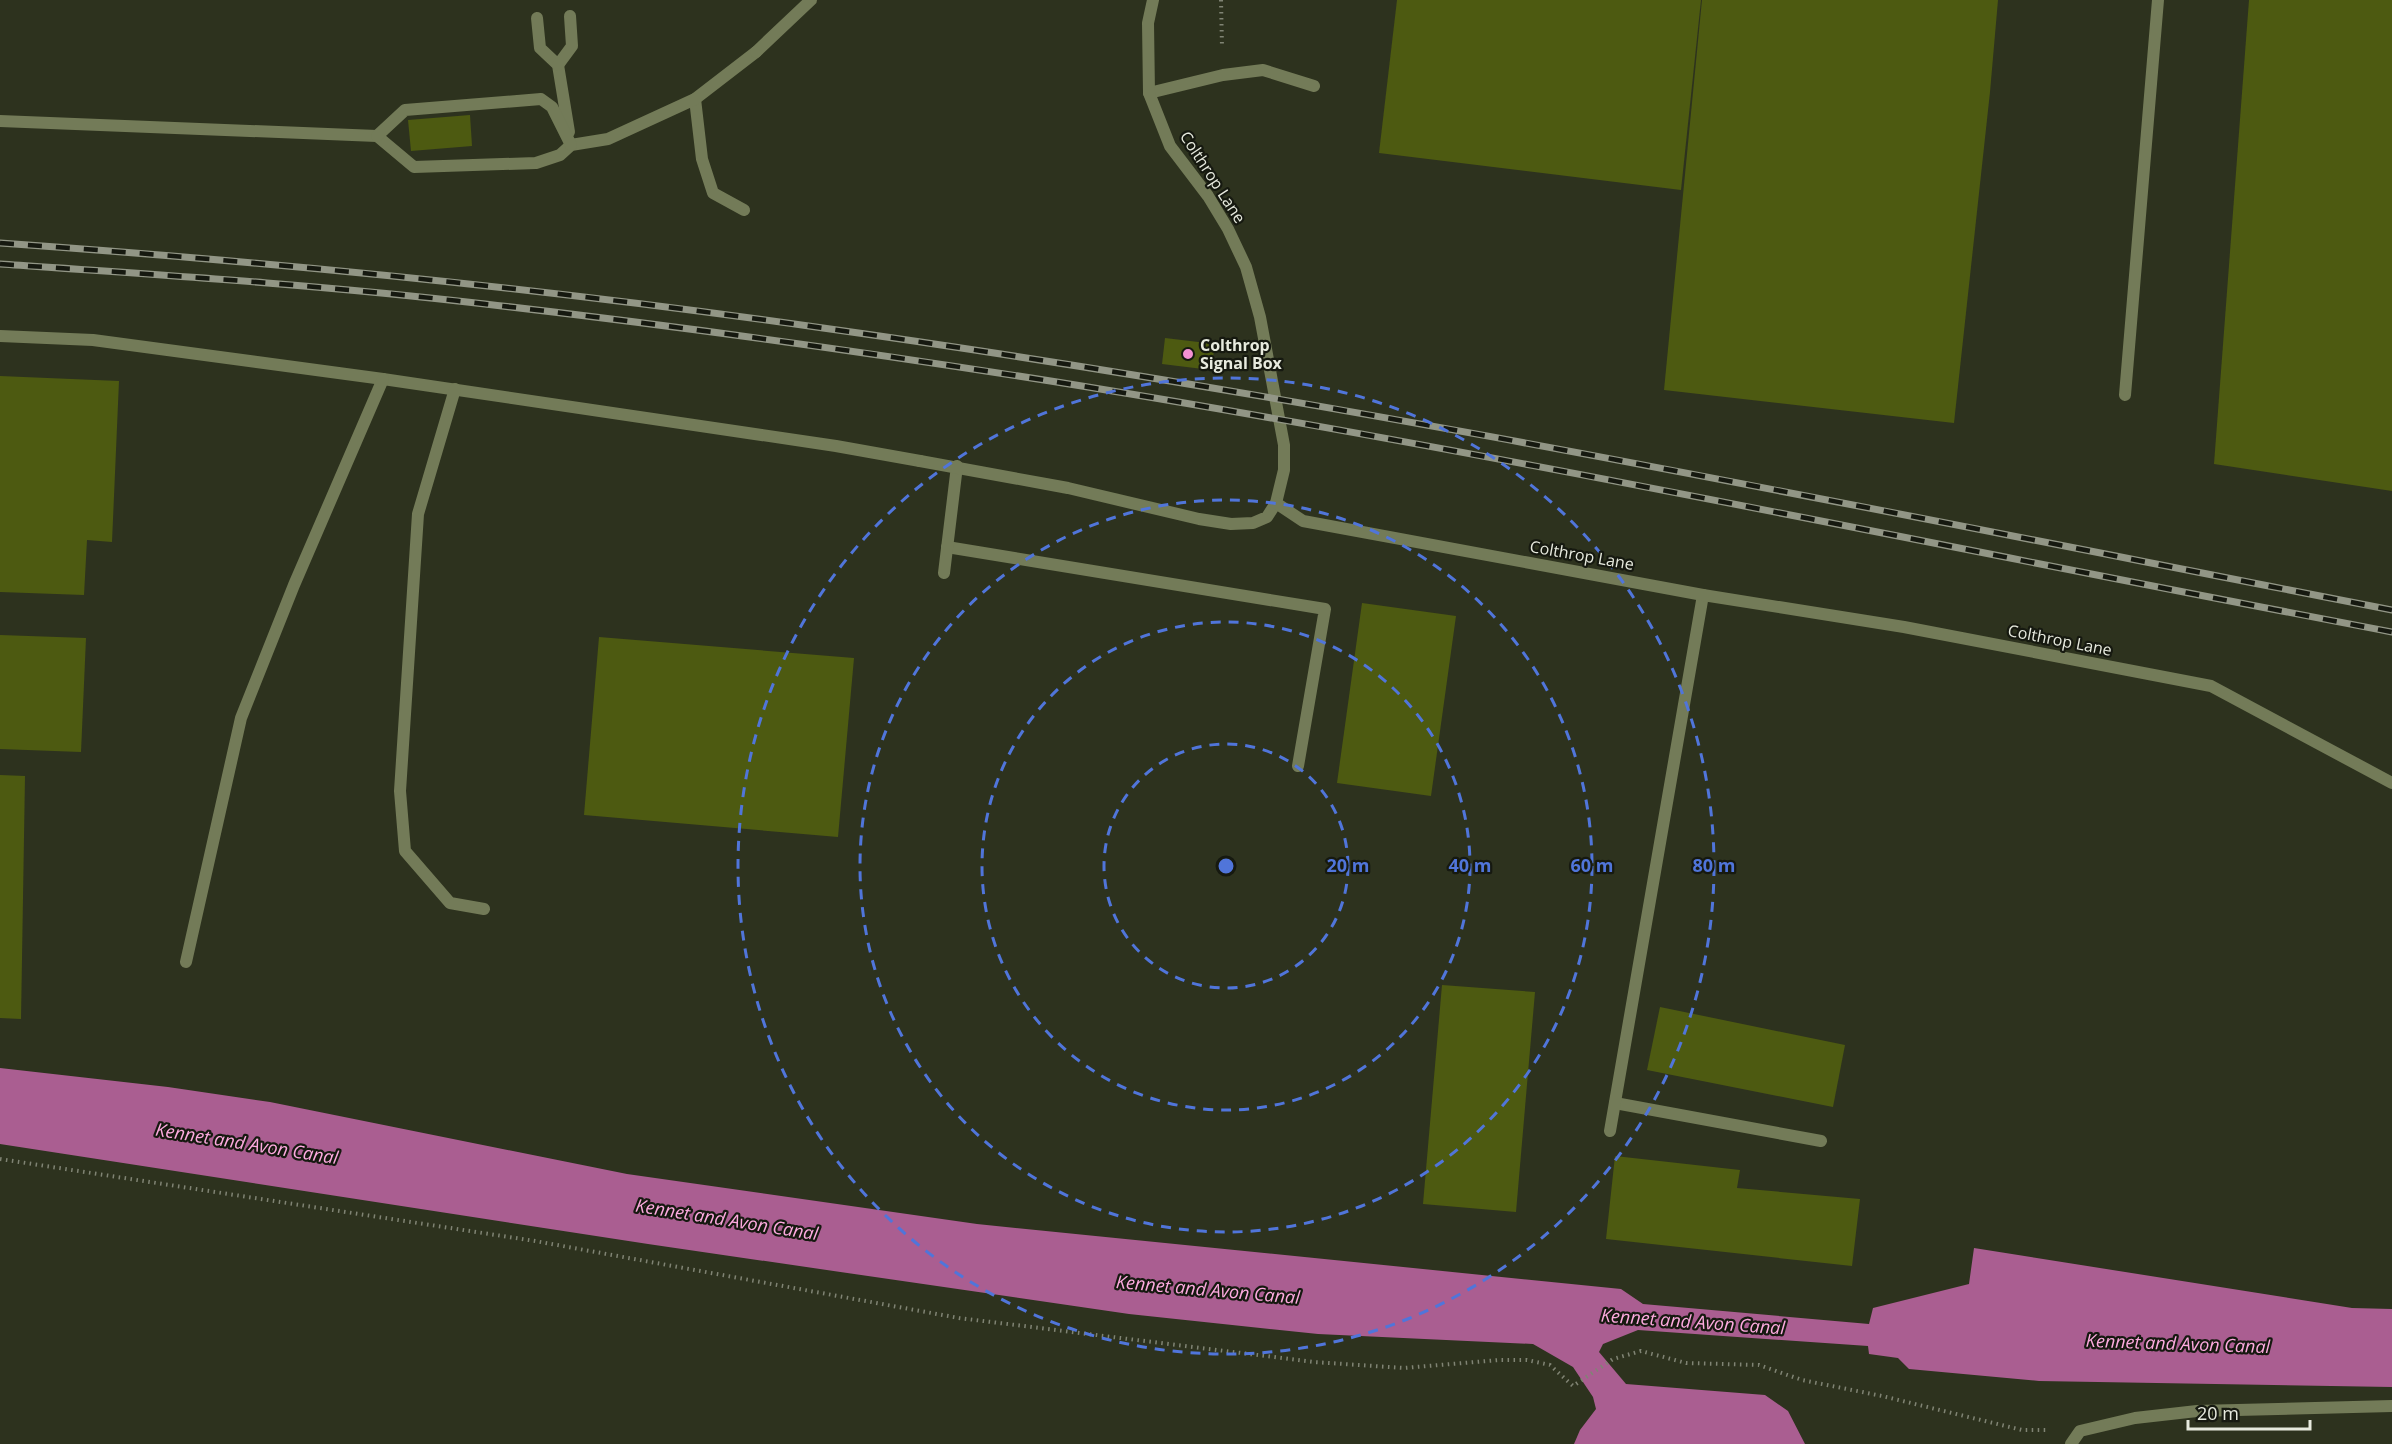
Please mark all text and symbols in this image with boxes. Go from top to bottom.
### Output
street label: Colthrop Lane [1175,127,1251,227]
place label: Colthrop Signal Box [1200,334,1283,374]
marker: Colthrop Signal Box [1181,347,1195,361]
street label: Colthrop Lane [1528,535,1636,575]
street label: Colthrop Lane [2006,619,2114,661]
text: 20 m [1327,853,1369,877]
text: 40 m [1449,853,1491,877]
text: 60 m [1571,853,1613,877]
text: 80 m [1693,853,1735,877]
centre of rings [1216,856,1236,876]
water label: Kennet and Avon Canal [154,1117,340,1169]
water label: Kennet and Avon Canal [634,1193,820,1245]
water label: Kennet and Avon Canal [1115,1269,1301,1309]
water label: Kennet and Avon Canal [1600,1303,1786,1339]
water label: Kennet and Avon Canal [2085,1328,2271,1358]
scale bar [2188,1393,2310,1431]
text: 20 m [2197,1401,2239,1425]

